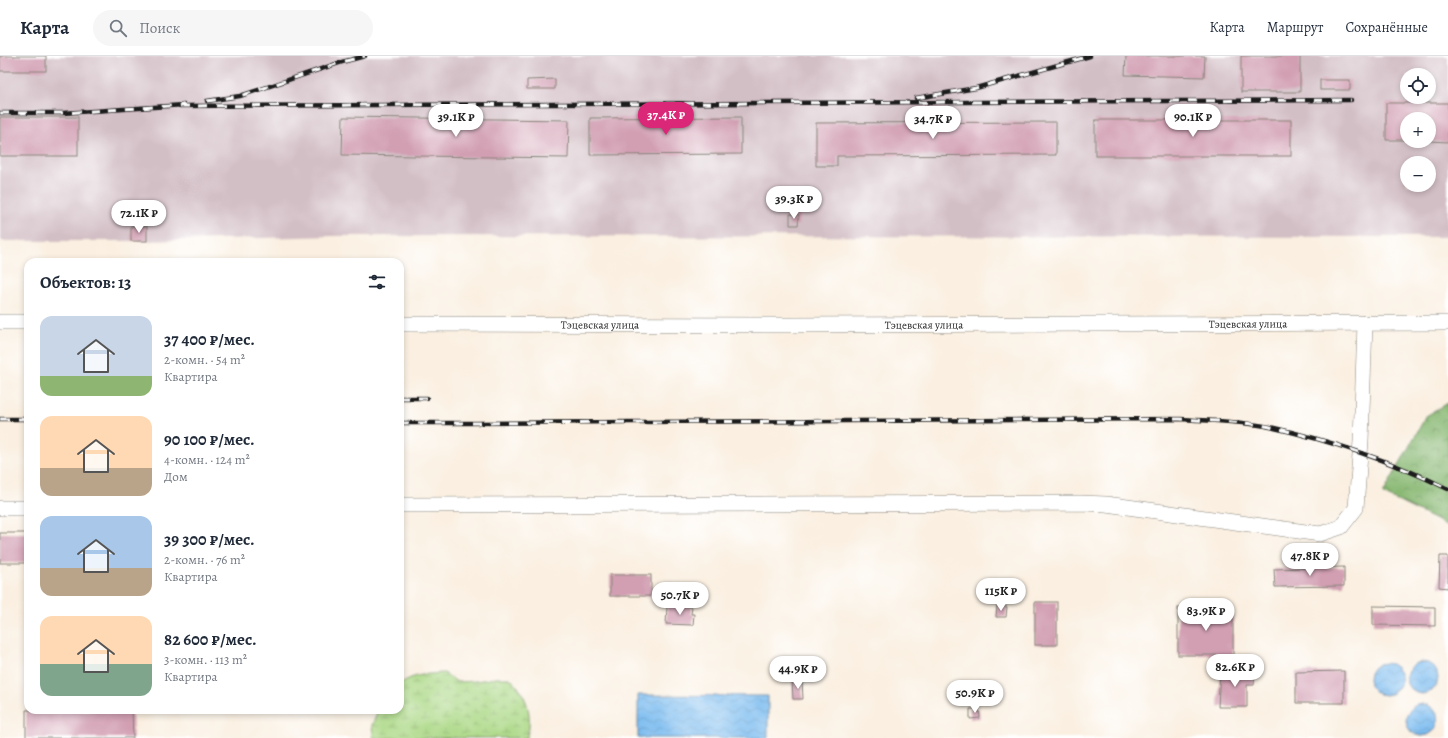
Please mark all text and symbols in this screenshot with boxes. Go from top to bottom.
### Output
search box [93,10,373,46]
text: Карта [20,15,69,41]
icon: search [107,17,129,39]
text: Поиск [139,18,180,38]
text: Карта [1210,18,1245,37]
text: Маршрут [1267,18,1323,37]
text: Сохранённые [1345,18,1428,37]
map controls [1400,68,1436,192]
button: locate [1400,68,1436,104]
pin: 37.4K ₽ [629,102,703,136]
pin: 39.1K ₽ [419,104,493,138]
pin: 90.1K ₽ [1156,104,1230,138]
text: 37.4K ₽ [647,106,685,123]
pin: 34.7K ₽ [896,106,970,140]
text: 39.1K ₽ [437,108,475,125]
text: 90.1K ₽ [1174,108,1212,125]
text: 34.7K ₽ [914,110,952,127]
button: + [1400,112,1436,148]
button: − [1400,156,1436,192]
pin: 39.3K ₽ [757,186,831,220]
text: 39.3K ₽ [775,190,813,207]
pin: 72.1K ₽ [102,200,176,234]
text: 72.1K ₽ [120,204,158,221]
text: Объектов: 13 [40,271,131,294]
icon: filters [366,271,388,293]
street label: Тэцевская улица [1209,316,1288,331]
street label: Тэцевская улица [561,317,640,332]
street label: Тэцевская улица [885,317,964,332]
text: 37 400 ₽/мес. [164,328,255,351]
icon: home [72,332,120,380]
text: 2-комн. · 54 m² [164,351,245,368]
text: Квартира [164,368,218,385]
text: 90 100 ₽/мес. [164,428,255,451]
icon: home [72,432,120,480]
text: 4-комн. · 124 m² [164,451,250,468]
text: Дом [164,468,188,485]
text: 39 300 ₽/мес. [164,528,255,551]
icon: home [72,532,120,580]
pin: 47.8K ₽ [1273,543,1347,577]
text: 47.8K ₽ [1291,547,1329,564]
text: 2-комн. · 76 m² [164,551,245,568]
text: Квартира [164,568,218,585]
pin: 115K ₽ [968,578,1034,612]
pin: 50.7K ₽ [643,582,717,616]
text: 115K ₽ [985,582,1017,599]
text: 50.7K ₽ [661,586,699,603]
pin: 83.9K ₽ [1169,598,1243,632]
text: 83.9K ₽ [1187,602,1225,619]
text: 82 600 ₽/мес. [164,628,257,651]
icon: home [72,632,120,680]
text: 3-комн. · 113 m² [164,651,247,668]
pin: 82.6K ₽ [1198,654,1272,688]
pin: 44.9K ₽ [761,656,835,690]
text: 82.6K ₽ [1215,658,1255,675]
text: 44.9K ₽ [778,660,818,677]
text: Квартира [164,668,218,685]
pin: 50.9K ₽ [938,680,1012,714]
text: 50.9K ₽ [955,684,995,701]

